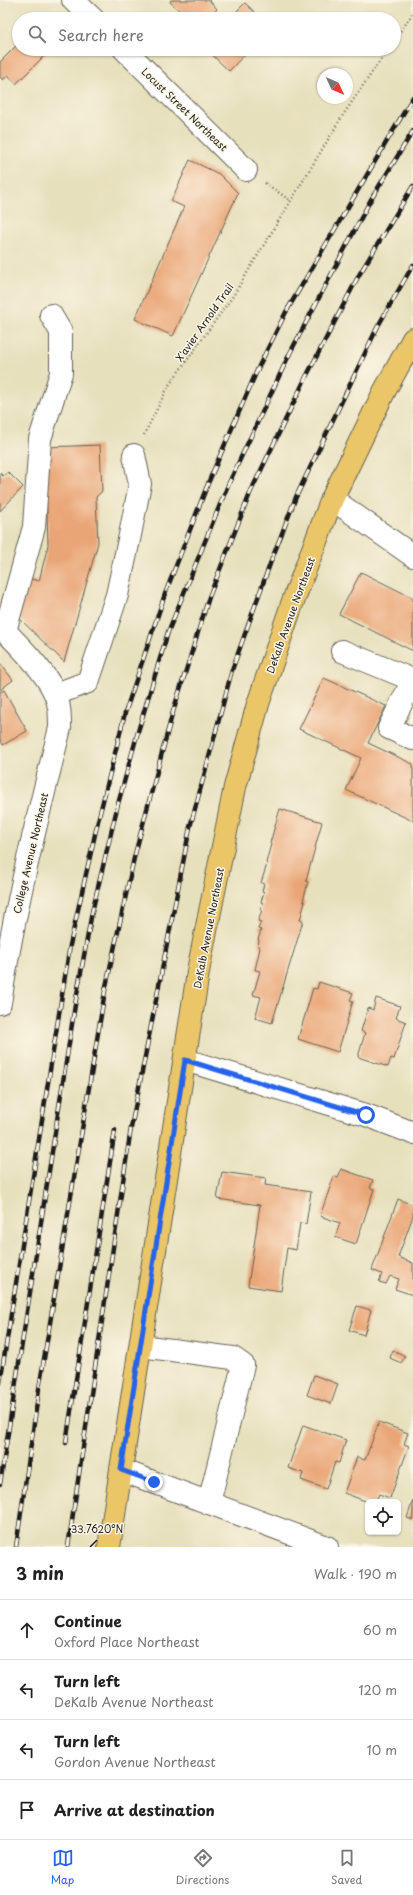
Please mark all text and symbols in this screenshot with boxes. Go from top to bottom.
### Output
search box [12,12,401,56]
icon: search [26,23,48,45]
text: Search here [58,23,144,46]
street label: Locust Street Northeast [139,64,231,154]
north arrow [317,68,353,104]
street label: X'avier Arnold Trail [171,280,237,364]
street label: DeKalb Avenue Northeast [262,555,318,675]
street label: College Avenue Northeast [9,791,51,915]
street label: DeKalb Avenue Northeast [189,866,227,990]
route start [357,1106,375,1124]
route end [145,1473,163,1491]
map controls [365,1499,401,1535]
button: locate [365,1499,401,1535]
text: 33.7620°N [71,1521,124,1536]
text: 3 min [16,1560,64,1586]
text: Walk · 190 m [314,1564,397,1583]
text: Continue [54,1609,122,1632]
icon: ahead [16,1619,38,1641]
text: 60 m [363,1620,397,1639]
text: Oxford Place Northeast [54,1632,199,1651]
text: Turn left [54,1669,120,1692]
icon: left [16,1679,38,1701]
text: 120 m [358,1680,397,1699]
text: DeKalb Avenue Northeast [54,1692,214,1711]
text: Turn left [54,1729,120,1752]
icon: left [16,1739,38,1761]
text: 10 m [367,1740,397,1759]
text: Gordon Avenue Northeast [54,1752,216,1771]
text: Arrive at destination [54,1798,215,1821]
icon: arrive [16,1799,38,1821]
tab: Map [51,1847,74,1888]
tab: Directions [176,1847,229,1888]
tab: Saved [331,1847,362,1888]

